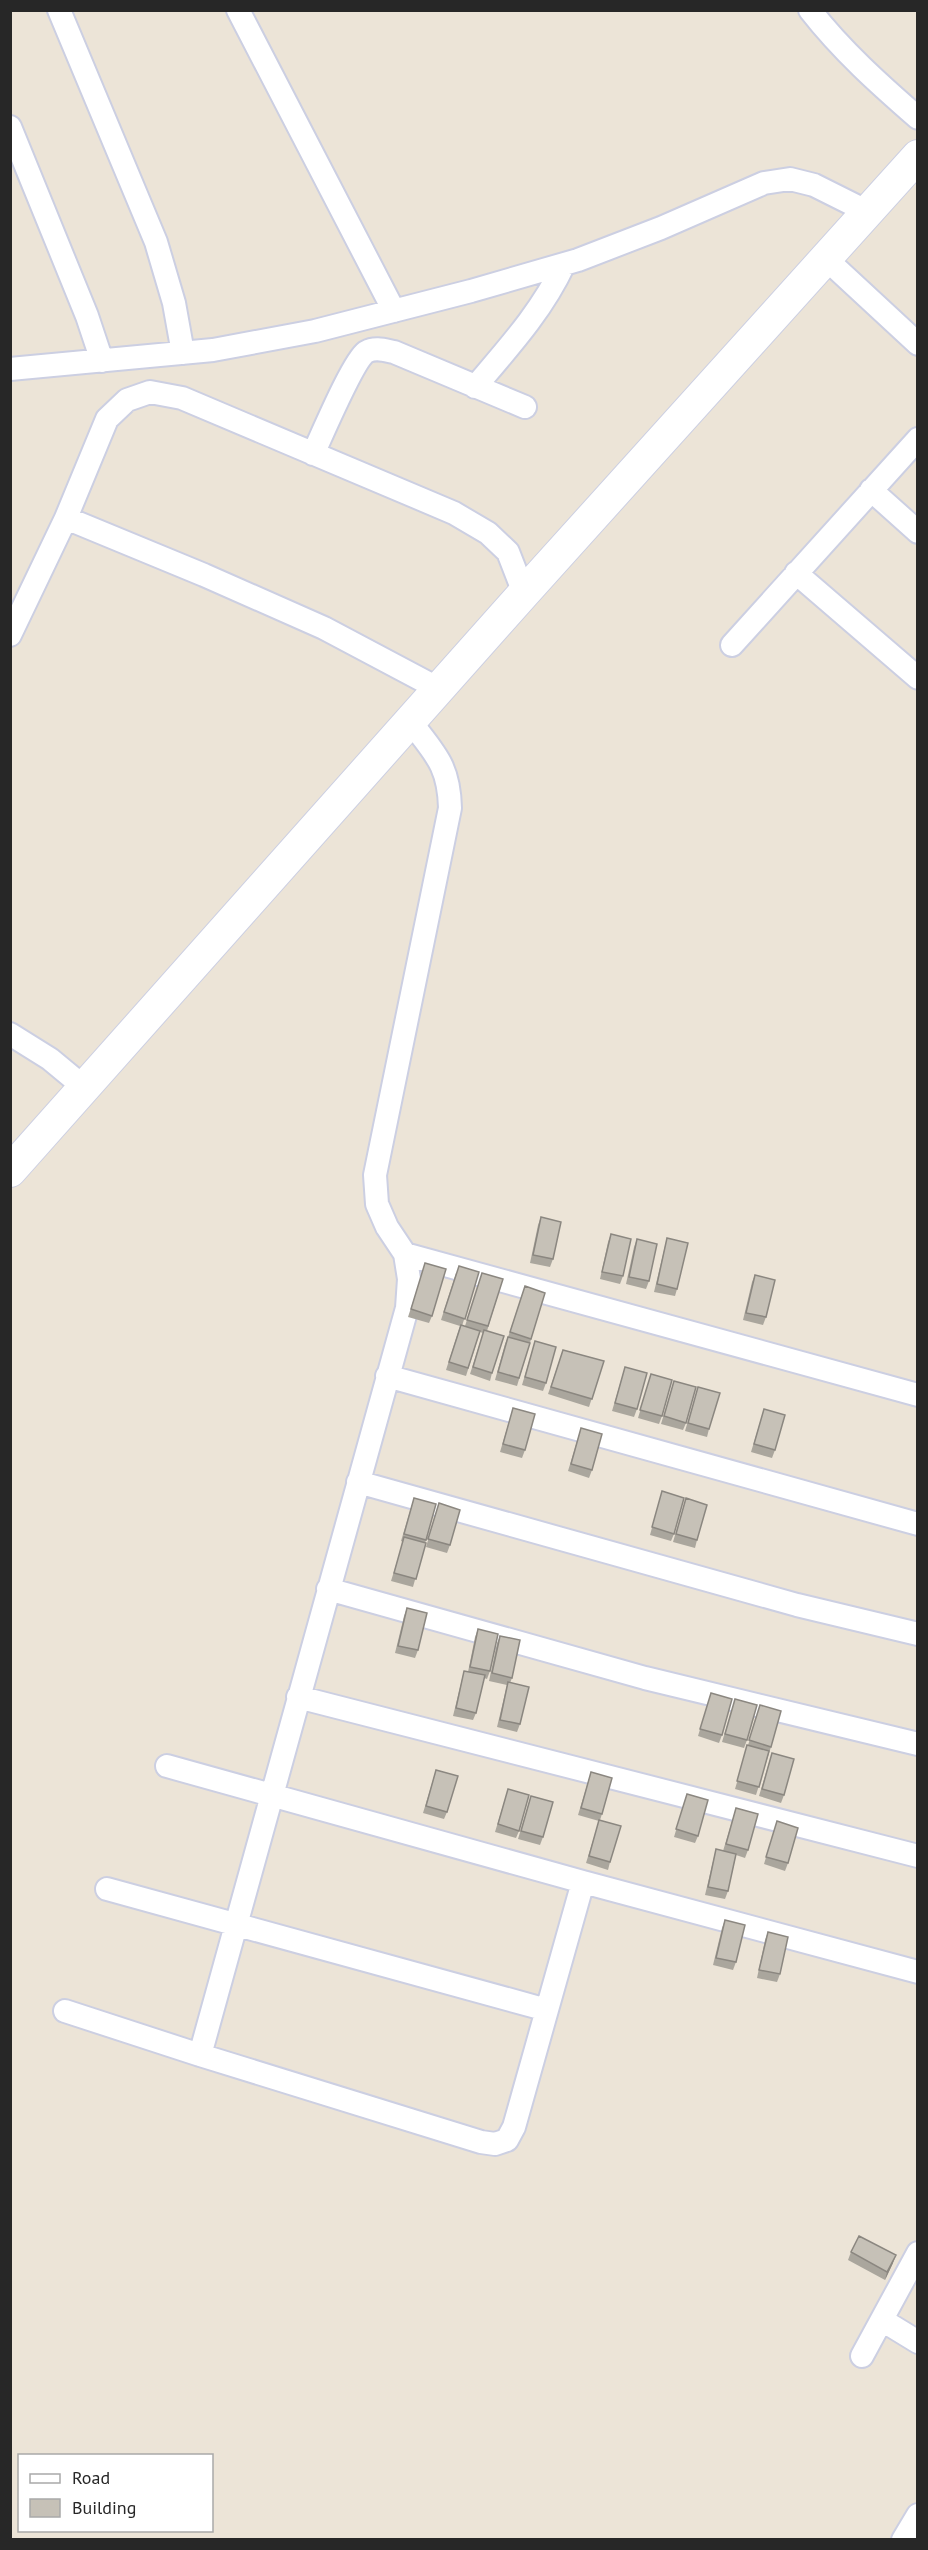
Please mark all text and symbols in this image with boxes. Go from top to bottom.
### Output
legend [18,2454,213,2532]
text: Road [72,2466,110,2489]
text: Building [72,2496,136,2519]

